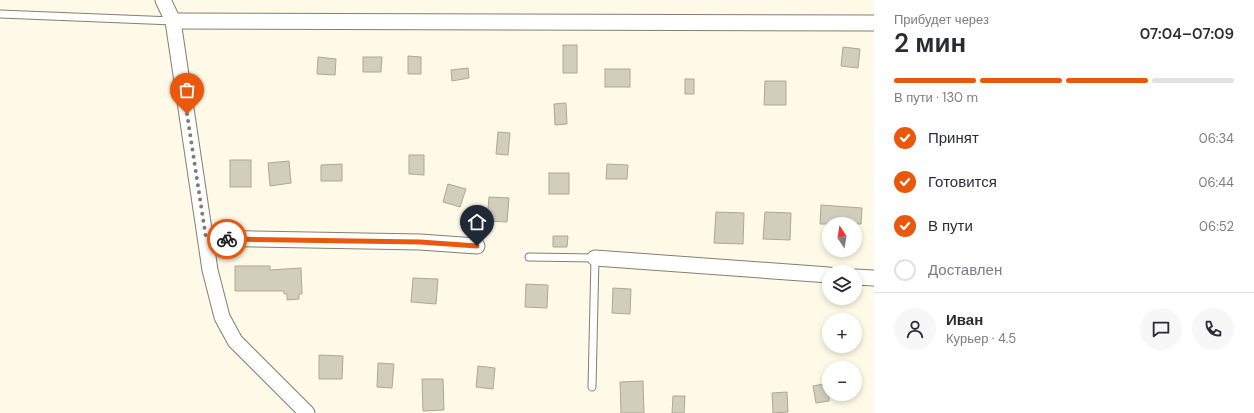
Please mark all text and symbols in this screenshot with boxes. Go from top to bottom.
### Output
text: Прибудет через [894,11,989,28]
text: 07:04–07:09 [1140,24,1234,44]
text: 2 мин [894,26,966,60]
pin [170,73,204,114]
icon: bag [176,79,198,101]
text: В пути · 130 m [894,89,978,106]
icon: check [894,127,916,149]
text: Принят [928,128,979,148]
text: 06:34 [1199,130,1234,147]
icon: check [894,171,916,193]
text: Готовится [928,172,997,192]
text: 06:44 [1199,174,1234,191]
pin [460,205,494,246]
icon: home [466,211,488,233]
icon: check [894,215,916,237]
text: В пути [928,216,973,236]
north arrow [822,217,862,257]
map controls [822,217,862,401]
text: 06:52 [1199,218,1234,235]
courier [207,219,247,259]
icon: bike [216,228,238,250]
text: Доставлен [928,260,1002,280]
button: layers [822,265,862,305]
button: person [894,308,936,350]
button: chat [1140,308,1182,350]
button: phone [1192,308,1234,350]
text: Иван [946,310,983,330]
button: + [822,313,862,353]
text: Курьер · 4.5 [946,330,1016,347]
button: − [822,361,862,401]

